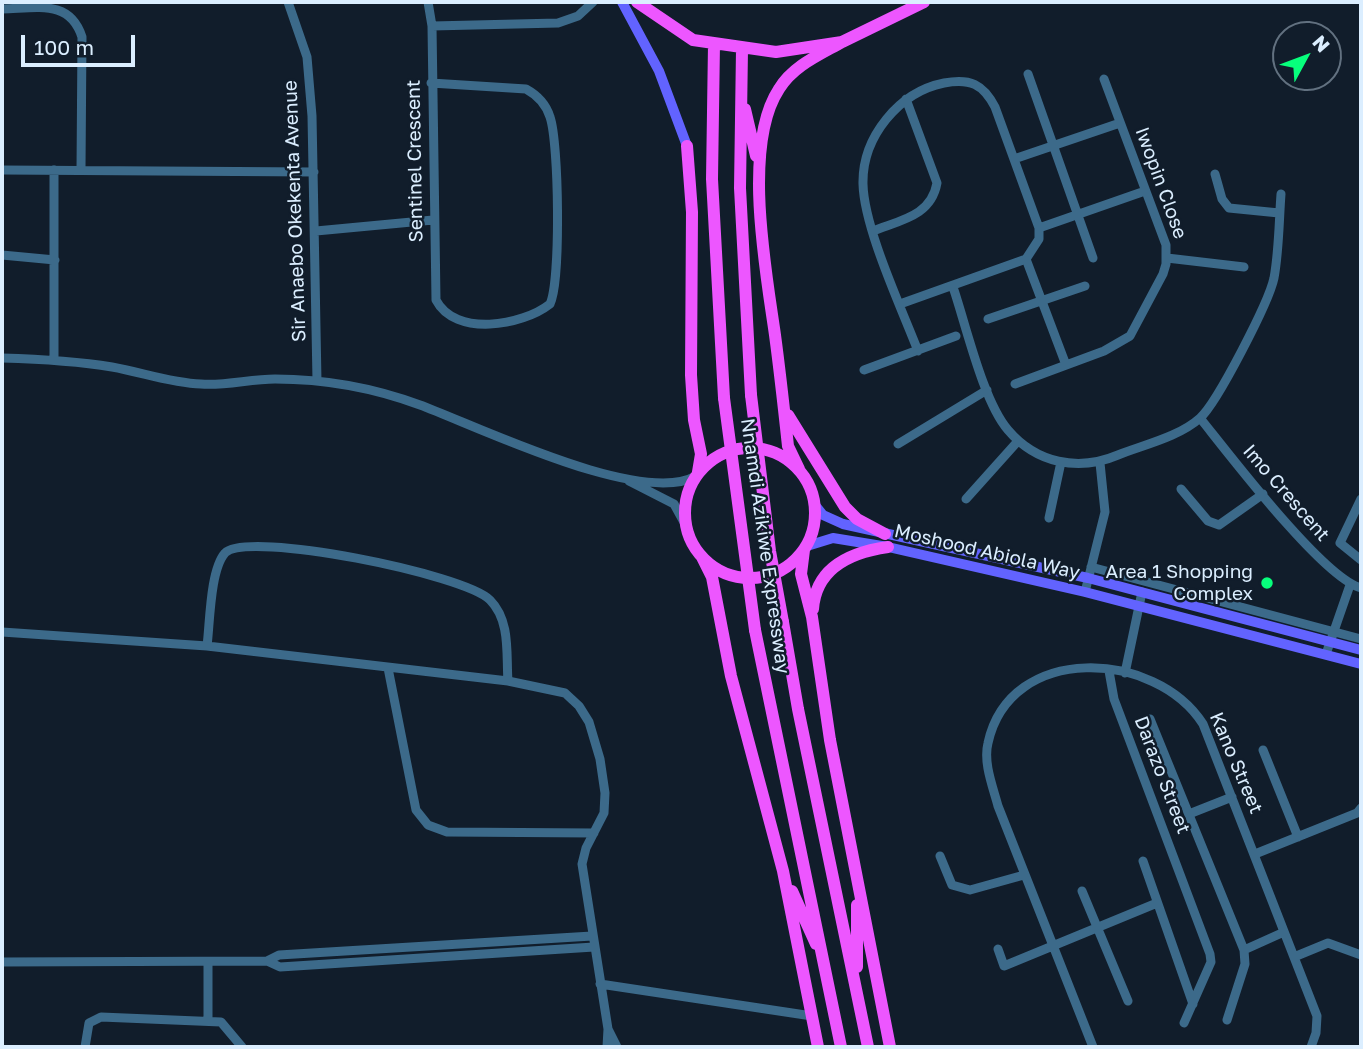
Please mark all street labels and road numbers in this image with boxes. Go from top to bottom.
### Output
street label: Sir Anaebo Okekenta Avenue [279,80,311,342]
street label: Sentinel Crescent [402,80,428,242]
street label: Iwopin Close [1130,124,1192,242]
street label: Nnamdi Azikiwe Expressway [736,417,794,675]
street label: Imo Crescent [1238,440,1334,546]
street label: Moshood Abiola Way [892,520,1082,584]
street label: Kano Street [1204,709,1268,817]
street label: Darazo Street [1129,713,1195,837]

